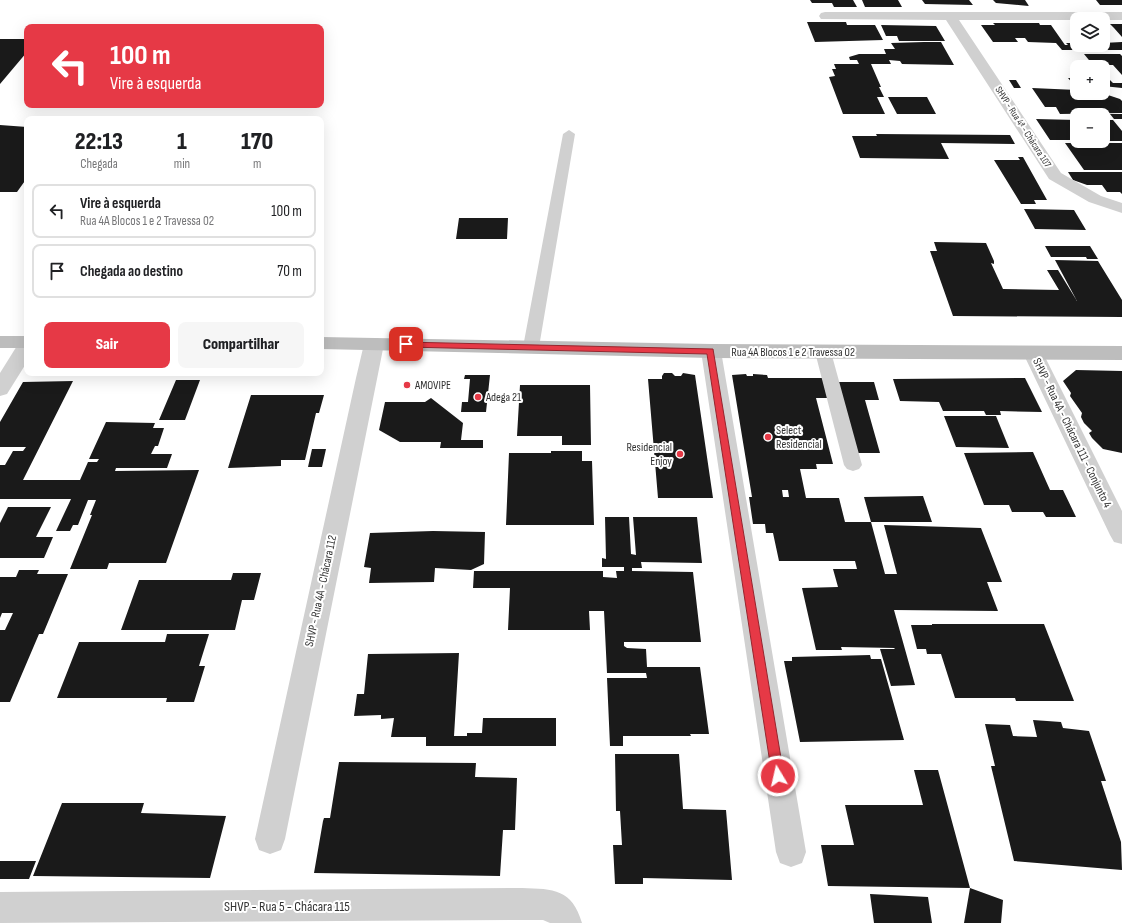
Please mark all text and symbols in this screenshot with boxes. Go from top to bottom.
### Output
map controls [1070,12,1110,148]
button: layers [1070,12,1110,52]
text: 100 m [110,39,171,72]
icon: left [44,40,96,92]
button: + [1070,60,1110,100]
text: Vire à esquerda [110,73,201,94]
street label: SHVP - Rua 4ª - Chácara 107 [992,84,1054,170]
button: − [1070,108,1110,148]
text: 22:13 [75,127,123,156]
text: 1 [177,127,187,156]
text: 170 [241,127,273,156]
text: Chegada [80,156,118,172]
text: min [174,156,190,172]
text: m [253,156,261,172]
text: Vire à esquerda [80,194,161,213]
icon: left [46,200,68,222]
text: 100 m [271,202,302,221]
text: Rua 4A Blocos 1 e 2 Travessa 02 [80,213,214,229]
icon: arrive [46,260,68,282]
text: Chegada ao destino [80,262,183,281]
text: 70 m [277,262,302,281]
button: Sair [44,322,170,368]
button: Compartilhar [178,322,304,368]
pin [389,327,423,361]
icon: arrive [395,333,417,355]
street label: Rua 4A Blocos 1 e 2 Travessa 02 [731,345,855,360]
street label: SHVP - Rua 4A - Chácara 111 - Conjunto 4 [1029,356,1115,510]
place label: AMOVIPE [414,378,451,393]
marker: AMOVIPE [402,380,412,390]
place label: Adega 21 [485,390,522,405]
marker: Adega 21 [473,392,483,402]
place label: Select Residencial [776,423,822,452]
marker: Select Residencial [763,432,773,442]
place label: Residencial Enjoy [626,440,672,469]
marker: Residencial Enjoy [675,449,685,459]
street label: SHVP - Rua 4A - Chácara 112 [302,534,340,648]
position arrow [757,755,799,797]
street label: SHVP - Rua 5 - Chácara 115 [224,898,350,915]

